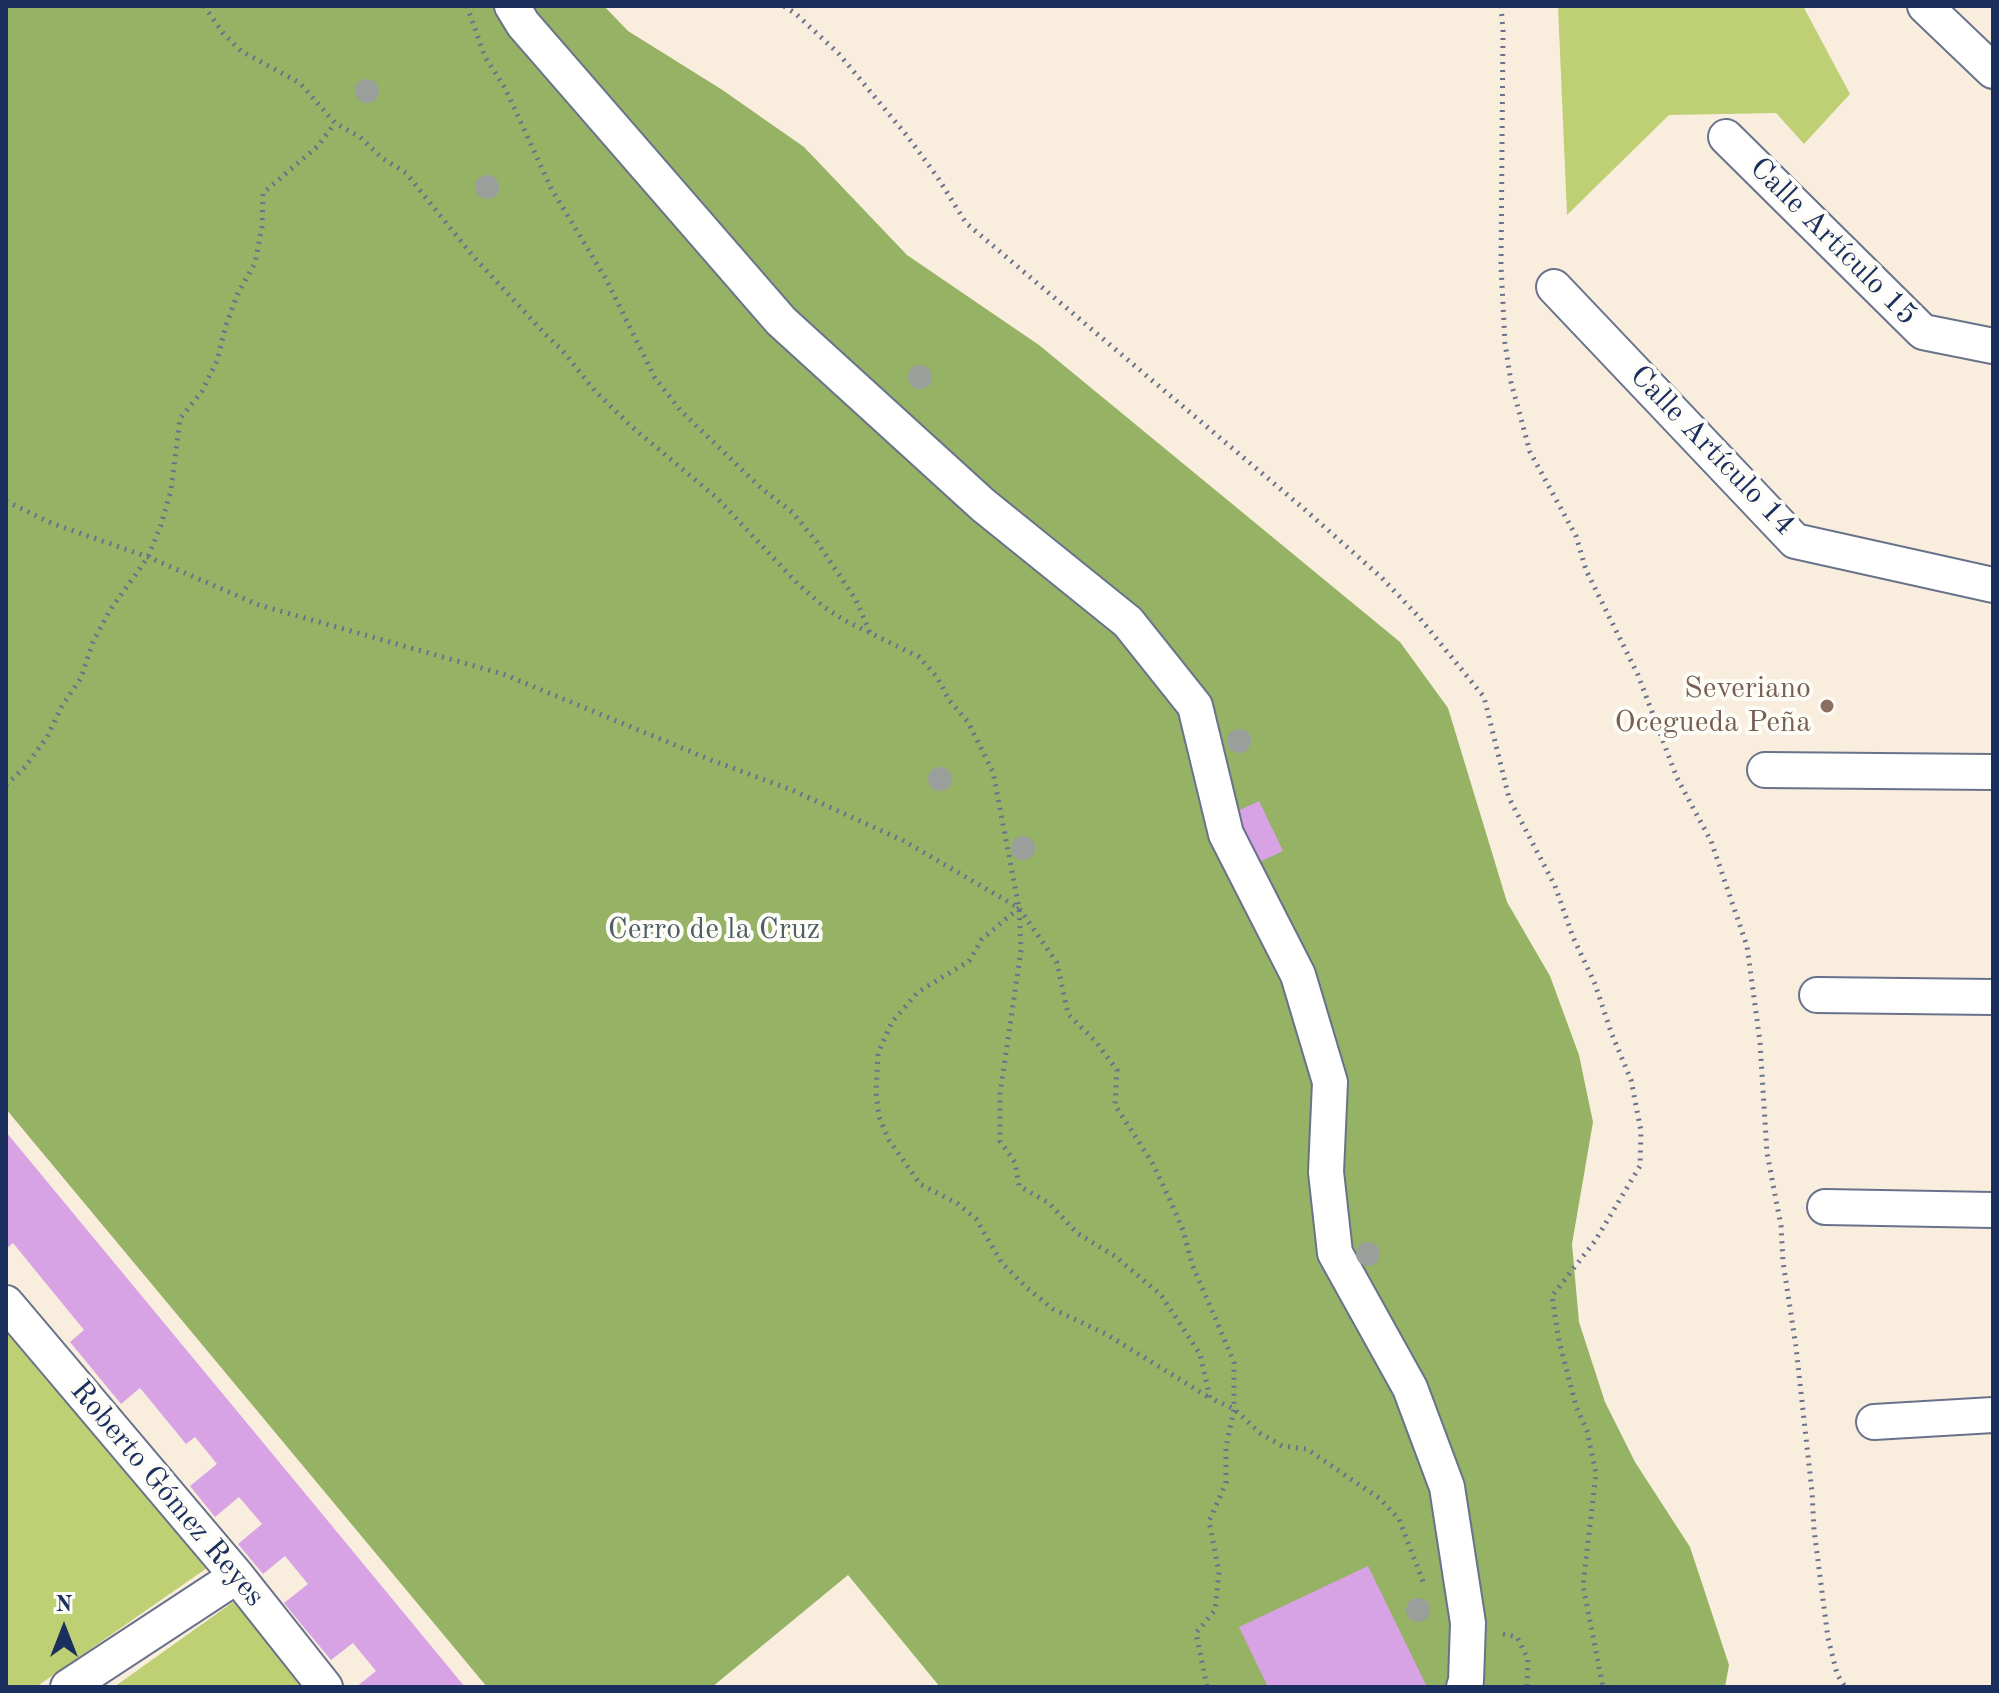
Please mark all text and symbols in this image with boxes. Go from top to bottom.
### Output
street label: Calle Artículo 15 [1742,151,1924,333]
street label: Calle Artículo 14 [1622,358,1802,544]
place label: Severiano Ocegueda Peña [1615,671,1811,742]
marker: Severiano Ocegueda Peña [1818,697,1836,715]
park label: Cerro de la Cruz [608,912,820,948]
street label: Roberto Gómez Reyes [62,1374,272,1614]
north arrow [24,1589,104,1669]
text: N [56,1594,72,1616]

